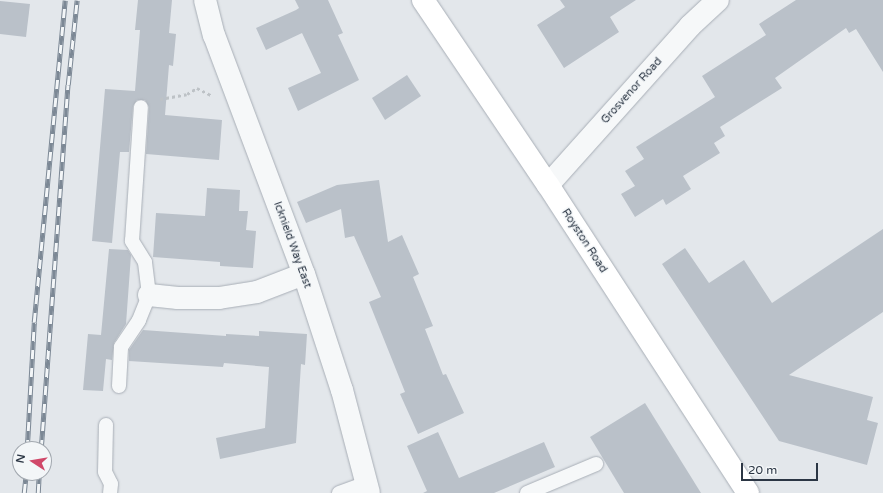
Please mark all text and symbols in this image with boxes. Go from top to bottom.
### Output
street label: Grosvenor Road [599,55,665,127]
street label: Icknield Way East [270,200,314,290]
street label: Royston Road [558,207,610,275]
north arrow [12,441,52,481]
text: N [13,453,28,464]
scale bar [743,455,820,481]
text: 20 m [748,463,777,477]

